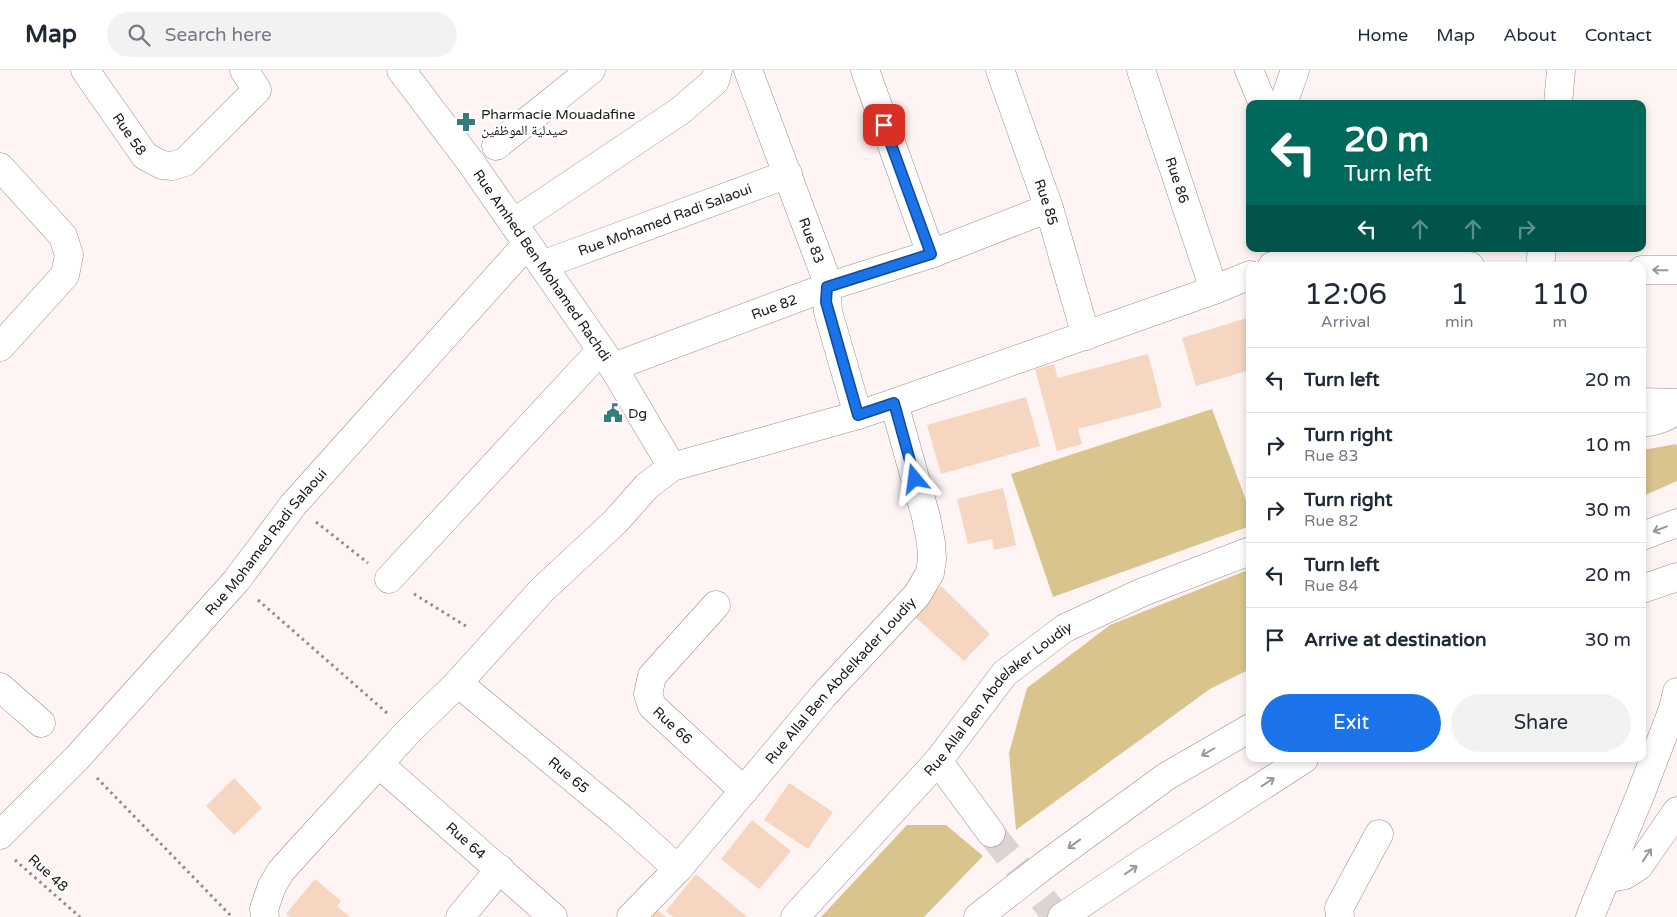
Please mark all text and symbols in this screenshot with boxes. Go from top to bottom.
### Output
search box [107,12,457,57]
text: Map [25,20,77,49]
icon: search [125,21,153,49]
text: Search here [165,24,272,46]
text: Home [1357,24,1408,46]
text: Map [1436,24,1475,46]
text: About [1503,24,1557,46]
text: Contact [1585,24,1652,46]
pin [863,104,905,146]
place label: Pharmacie Mouadafine صيدلية الموظفين [481,106,636,139]
street label: Rue 58 [109,110,150,159]
pharmacy icon: Pharmacie Mouadafine صيدلية الموظفين [455,111,477,133]
icon: arrive [870,111,898,139]
text: 20 m [1344,119,1429,161]
icon: left [1261,120,1326,185]
street label: Rue 86 [1162,155,1193,206]
text: Turn left [1344,161,1432,187]
street label: Rue Amhed Ben Mohamed Rachdi [470,166,615,364]
street label: Rue 85 [1031,177,1062,227]
street label: Rue Mohamed Radi Salaoui [576,180,754,259]
street label: Rue 83 [796,215,828,266]
icon: left [1353,215,1381,243]
icon: ahead [1406,215,1434,243]
icon: ahead [1459,215,1487,243]
icon: right [1512,215,1540,243]
one-way arrow [1652,265,1668,275]
text: 12:06 [1304,276,1387,313]
text: 1 [1450,276,1469,313]
text: 110 [1532,276,1588,313]
street label: Rue 82 [749,290,799,323]
text: Arrival [1321,312,1370,332]
text: min [1445,312,1474,332]
text: m [1552,312,1567,332]
icon: left [1261,366,1289,394]
text: Turn left [1304,369,1380,391]
text: 20 m [1585,369,1631,391]
public building icon: Dg [602,402,624,424]
place label: Dg [628,405,647,422]
text: Turn right [1304,424,1392,446]
icon: right [1261,431,1289,459]
text: 10 m [1585,434,1631,456]
text: Rue 83 [1304,446,1358,466]
position arrow [888,452,940,504]
street label: Rue Mohamed Radi Salaoui [201,465,330,618]
text: Turn right [1304,489,1392,511]
icon: right [1261,496,1289,524]
text: 30 m [1585,499,1631,521]
text: Rue 82 [1304,511,1358,531]
one-way arrow [1652,525,1668,534]
text: Turn left [1304,554,1380,576]
icon: left [1261,561,1289,589]
text: 20 m [1585,564,1631,586]
text: Rue 84 [1304,576,1358,596]
street label: Rue Allal Ben Abdelkader Loudiy [761,593,919,767]
street label: Rue Allal Ben Abdelaker Loudiy [920,617,1075,779]
icon: arrive [1261,626,1289,654]
text: Arrive at destination [1304,629,1487,651]
text: 30 m [1585,629,1631,651]
button: Exit [1261,694,1441,752]
button: Share [1451,694,1631,752]
street label: Rue 66 [650,703,696,748]
one-way arrow [1201,748,1215,758]
street label: Rue 65 [545,753,593,797]
one-way arrow [1261,777,1275,787]
street label: Rue 64 [443,818,490,863]
one-way arrow [1067,839,1081,849]
one-way arrow [1642,849,1652,863]
street label: Rue 48 [25,851,72,895]
one-way arrow [1124,865,1138,875]

